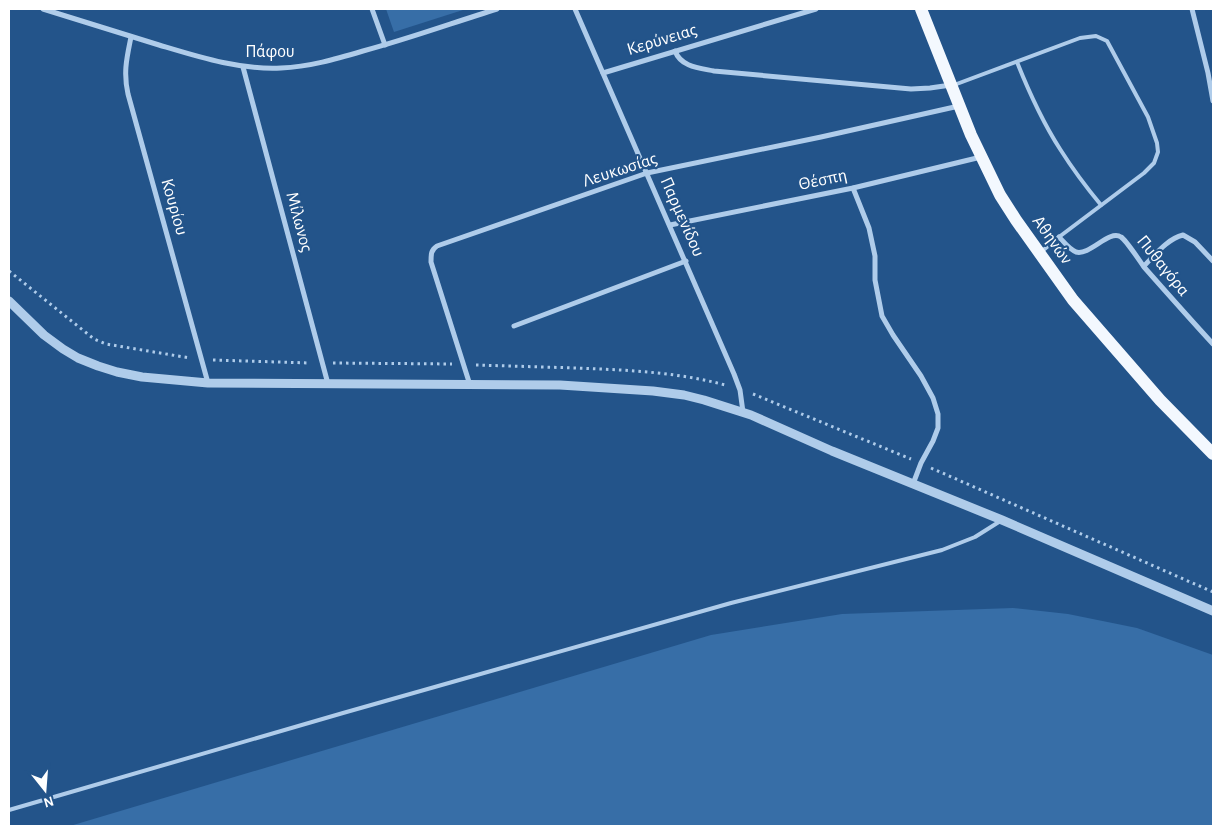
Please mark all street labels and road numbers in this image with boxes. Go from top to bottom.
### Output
street label: Κερύνειας [625,21,699,59]
street label: Πάφου [245,43,295,61]
street label: Λευκωσίας [580,149,659,190]
street label: Θέσπη [797,166,849,194]
street label: Παρμενίδου [657,174,708,259]
street label: Κουρίου [157,176,192,237]
street label: Μίλωνος [282,190,317,254]
street label: Αθηνών [1029,212,1076,268]
street label: Πυθαγόρα [1133,232,1193,300]

